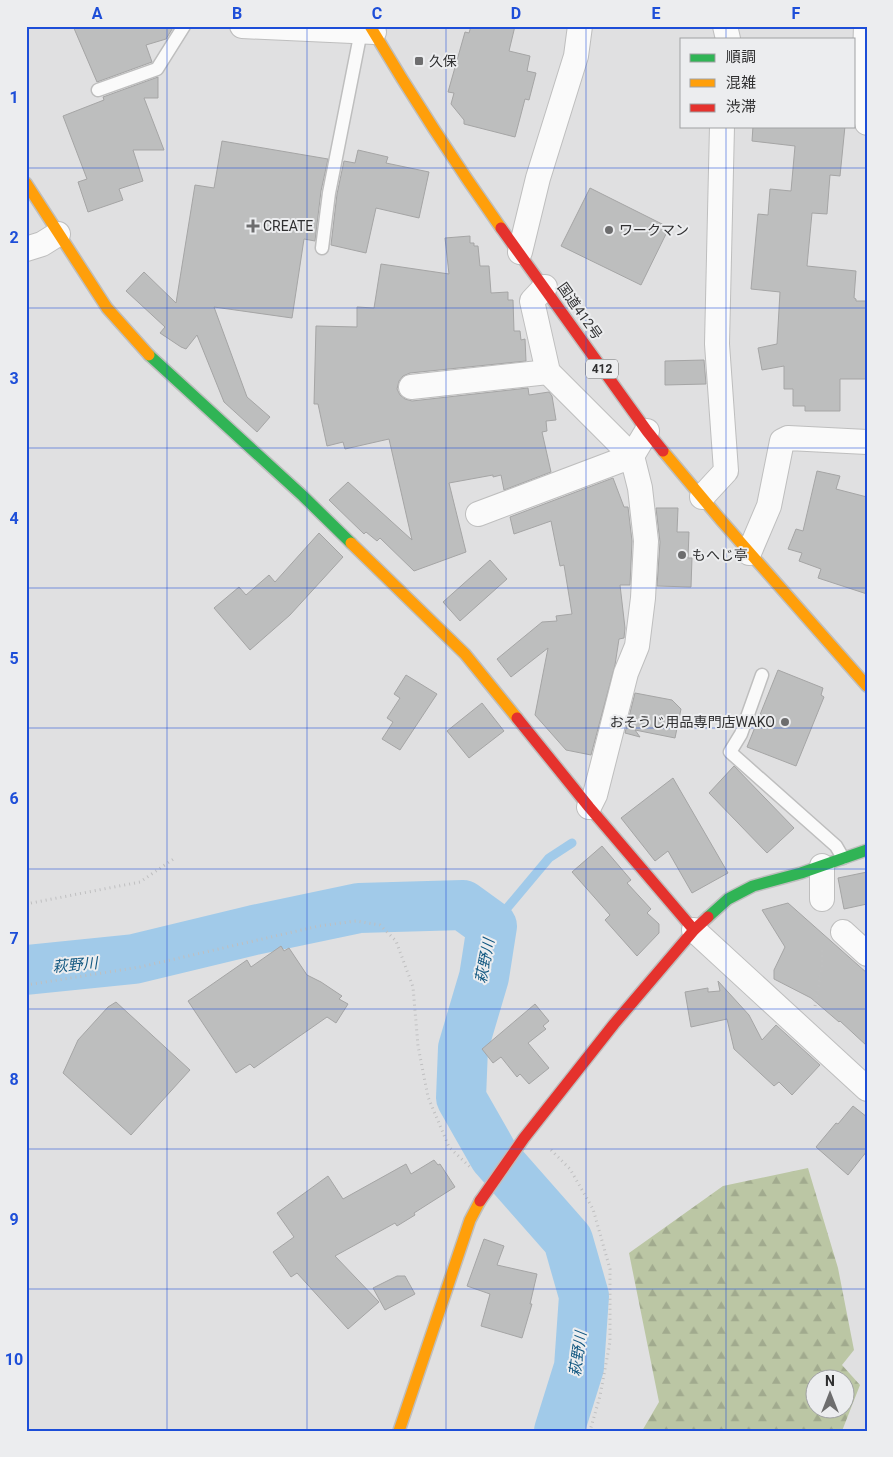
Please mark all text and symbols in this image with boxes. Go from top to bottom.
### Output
text: A [92,4,103,23]
text: B [232,4,242,23]
text: C [372,4,382,23]
text: D [511,4,521,23]
text: E [652,4,661,23]
text: F [792,4,801,23]
legend [680,38,856,128]
text: 順調 [726,48,756,66]
place label: 久保 [429,53,457,69]
marker: 久保 [413,55,425,67]
text: 混雑 [726,74,756,92]
text: 1 [9,88,19,107]
text: 渋滞 [726,98,756,116]
place label: CREATE [263,218,313,234]
marker: CREATE [247,220,259,232]
place label: ワークマン [619,222,689,238]
marker: ワークマン [603,224,615,236]
text: 2 [9,228,19,247]
street label: 国道412号 [555,280,605,342]
road number: 412 [586,359,618,378]
text: 3 [9,369,19,388]
text: 4 [9,509,19,528]
place label: もへじ亭 [692,547,748,563]
marker: もへじ亭 [676,549,688,561]
text: 5 [9,649,19,668]
place label: おそうじ用品専門店WAKO [610,714,775,730]
marker: おそうじ用品専門店WAKO [779,716,791,728]
text: 6 [9,789,19,808]
text: 7 [9,929,19,948]
water label: 萩野川 [472,935,499,985]
water label: 萩野川 [52,954,100,976]
text: 8 [9,1070,19,1089]
text: 9 [9,1210,19,1229]
water label: 萩野川 [566,1328,590,1378]
text: 10 [5,1350,23,1369]
north arrow [806,1370,856,1420]
text: N [825,1373,835,1389]

